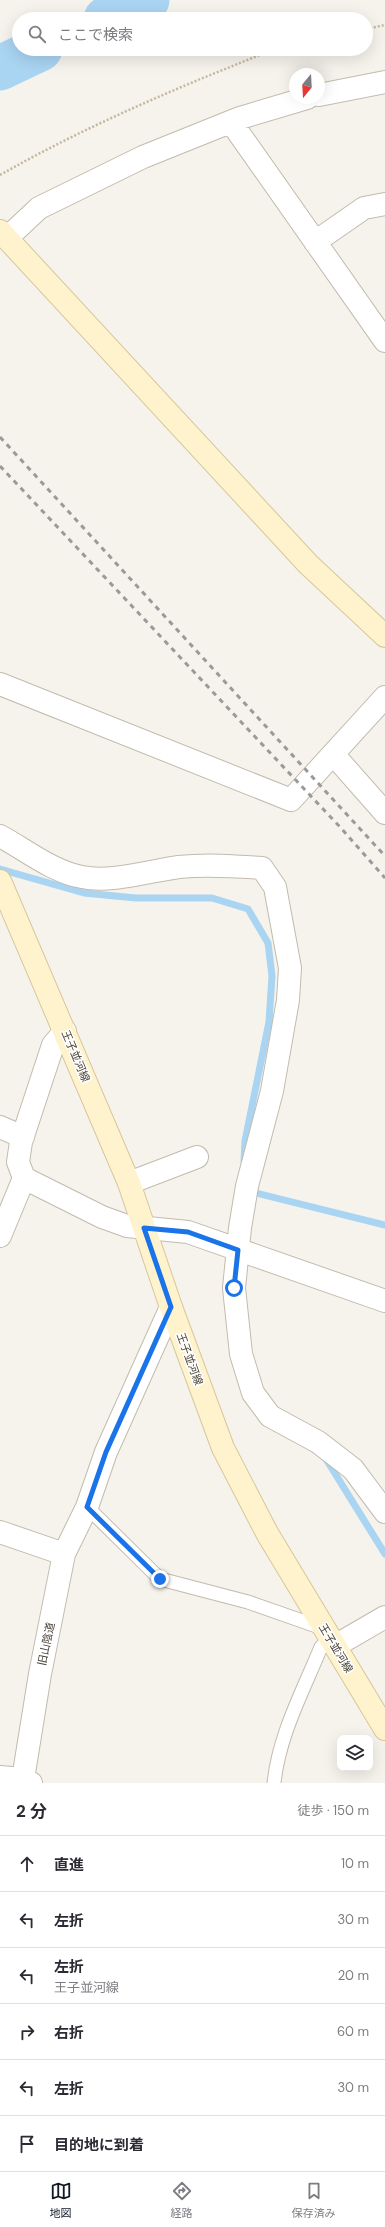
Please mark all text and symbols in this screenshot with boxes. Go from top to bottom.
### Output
search box [12,12,373,56]
icon: search [26,23,48,45]
text: ここで検索 [58,25,133,45]
north arrow [289,68,325,104]
street label: 王子並河線 [59,1028,93,1084]
route start [225,1279,243,1297]
street label: 王子並河線 [174,1331,206,1387]
route end [151,1570,169,1588]
street label: 旧山陰道 [35,1621,57,1667]
street label: 王子並河線 [316,1621,356,1675]
map controls [337,1735,373,1771]
button: layers [337,1735,373,1771]
text: 2 分 [16,1800,47,1822]
text: 徒歩 · 150 m [298,1802,369,1819]
icon: ahead [16,1853,38,1875]
text: 直進 [54,1855,84,1875]
text: 10 m [341,1855,369,1872]
icon: left [16,1909,38,1931]
text: 左折 [54,1911,84,1931]
text: 30 m [337,1911,369,1928]
text: 左折 [54,1957,84,1977]
icon: left [16,1965,38,1987]
text: 20 m [338,1967,369,1984]
text: 王子並河線 [54,1979,119,1996]
icon: right [16,2021,38,2043]
text: 右折 [54,2023,84,2043]
text: 60 m [337,2023,369,2040]
icon: left [16,2077,38,2099]
text: 左折 [54,2079,84,2099]
text: 30 m [337,2079,369,2096]
icon: arrive [16,2133,38,2155]
text: 目的地に到着 [54,2135,144,2155]
tab: 地図 [50,2180,72,2220]
tab: 経路 [171,2180,193,2220]
tab: 保存済み [292,2180,336,2220]

